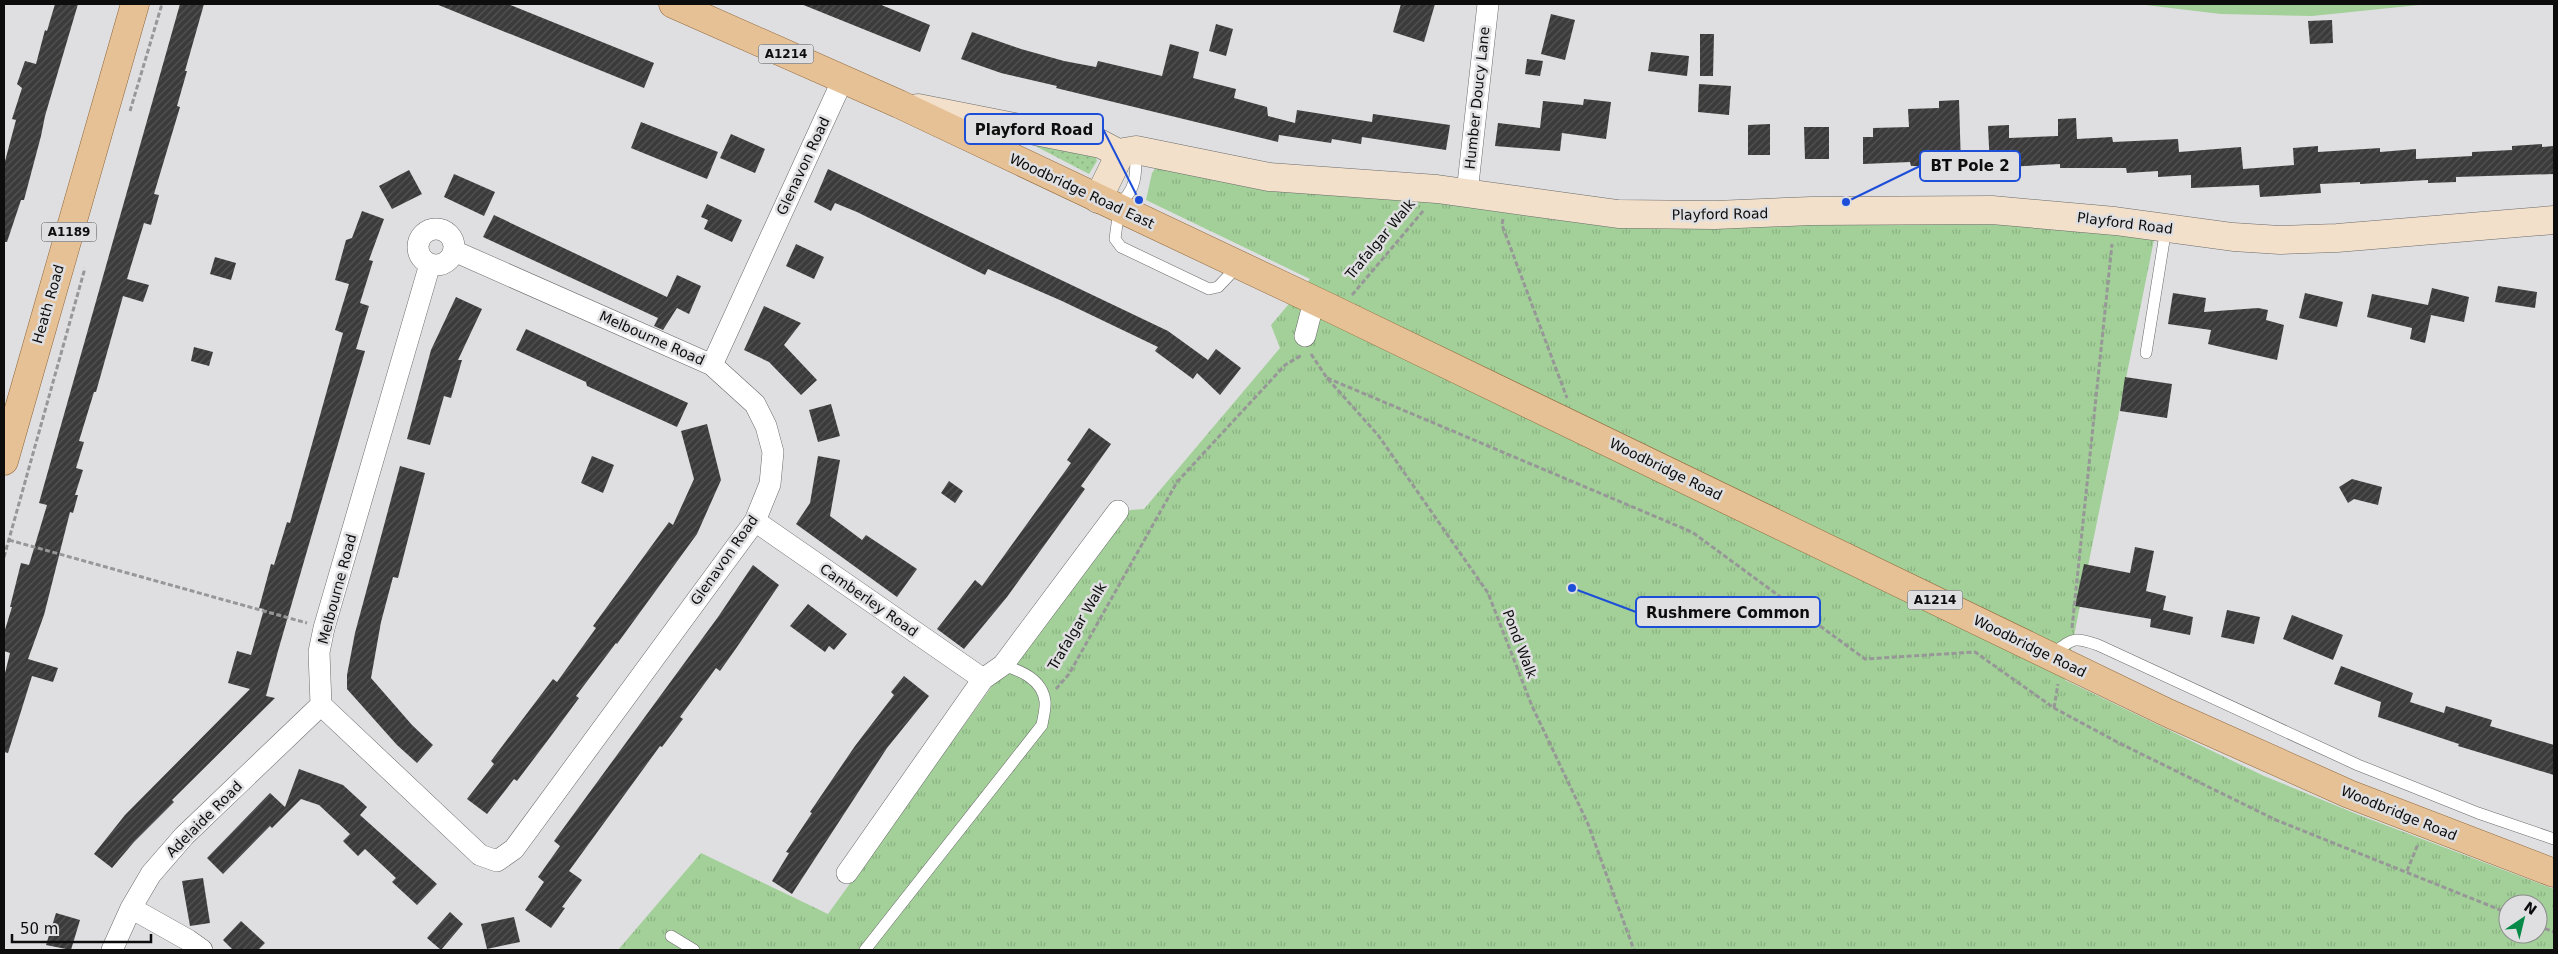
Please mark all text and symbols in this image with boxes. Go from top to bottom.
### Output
street label: Humber Doucy Lane [1462,26,1492,170]
road number: A1214 [758,44,814,64]
callout: Playford Road [965,114,1103,144]
street label: Glenavon Road [773,115,833,217]
text: Playford Road [975,121,1093,139]
street label: Woodbridge Road East [1007,150,1158,232]
callout: BT Pole 2 [1920,151,2020,181]
text: BT Pole 2 [1930,157,2010,175]
street label: Trafalgar Walk [1341,195,1419,283]
street label: Playford Road [1672,205,1768,223]
street label: Playford Road [2076,209,2174,237]
road number: A1189 [42,222,96,242]
street label: Heath Road [29,263,67,345]
street label: Melbourne Road [597,308,707,368]
street label: Woodbridge Road [1607,435,1725,503]
street label: Glenavon Road [687,512,761,608]
street label: Melbourne Road [315,532,359,646]
street label: Camberley Road [817,560,921,640]
street label: Trafalgar Walk [1044,579,1110,674]
road number: A1214 [1908,590,1962,610]
callout: Rushmere Common [1636,597,1820,627]
text: Rushmere Common [1646,604,1810,622]
street label: Pond Walk [1500,607,1541,681]
street label: Woodbridge Road [1971,612,2089,680]
street label: Adelaide Road [163,778,245,860]
street label: Woodbridge Road [2339,782,2459,844]
north arrow [2498,894,2548,944]
text: N [2521,898,2540,918]
scale bar [12,912,151,944]
text: 50 m [20,920,58,938]

